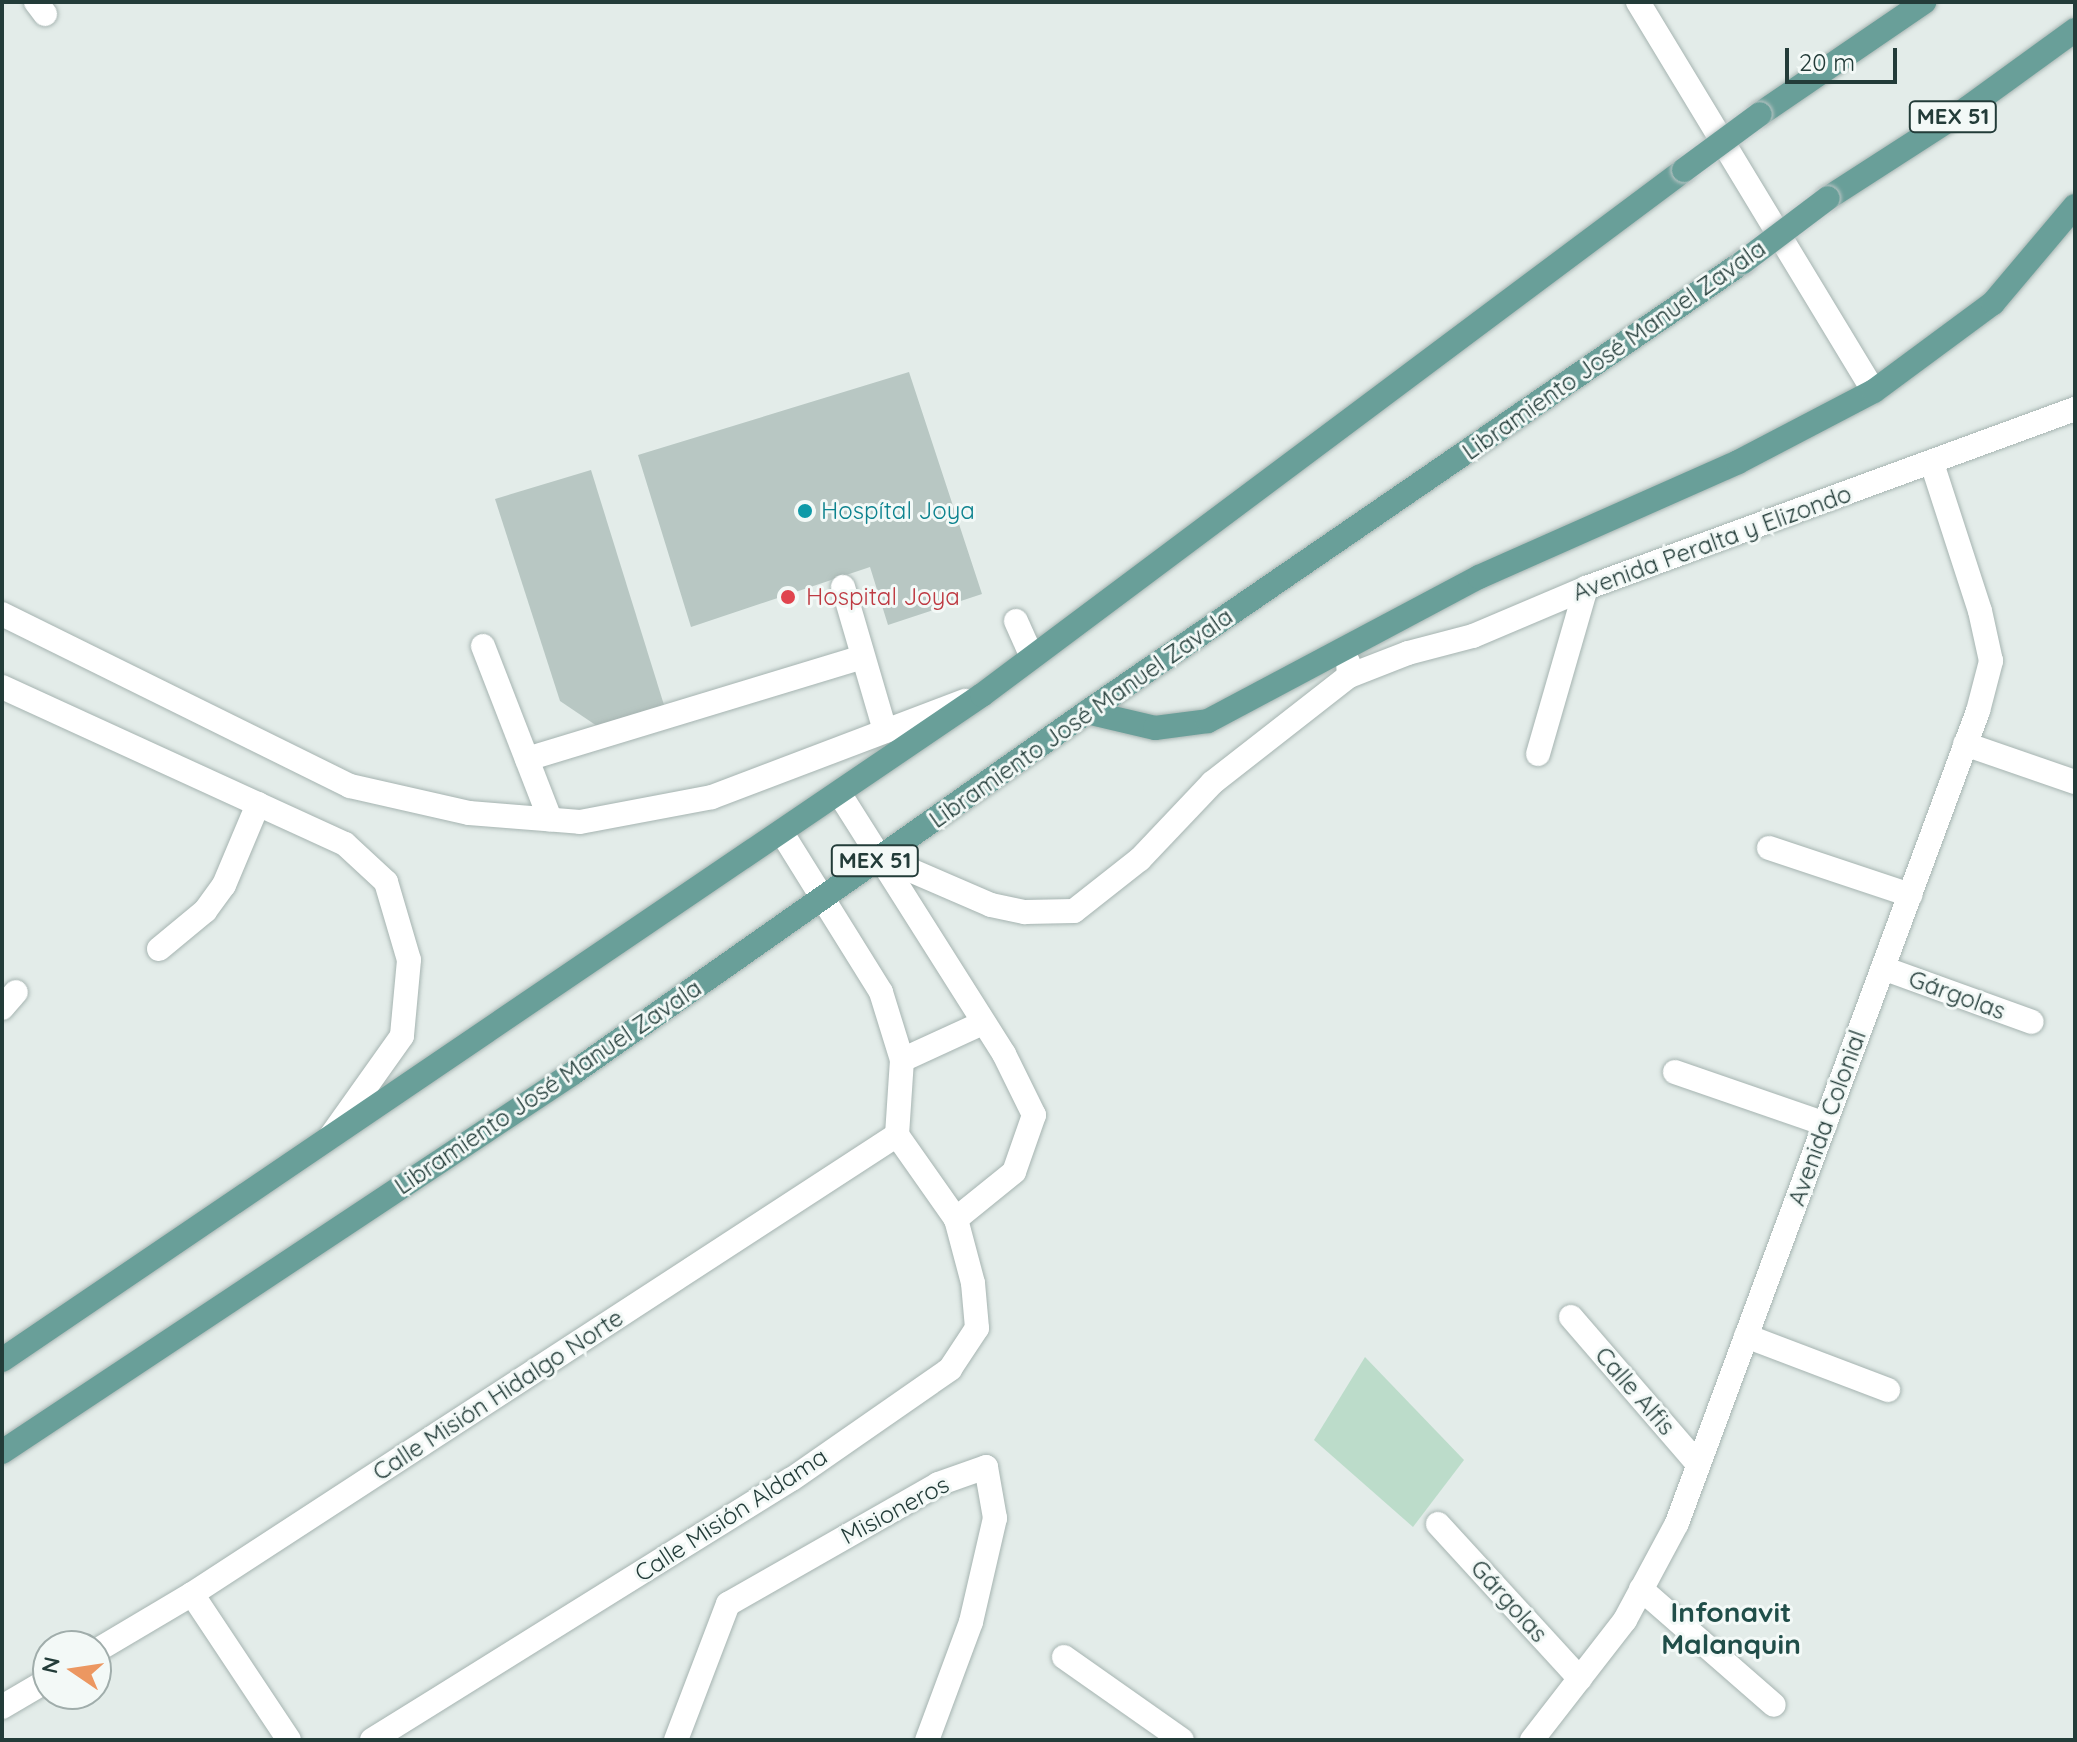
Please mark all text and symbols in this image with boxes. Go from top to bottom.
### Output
scale bar [1789,32,1901,82]
text: 20 m [1799,47,1855,77]
road number: MEX 51 [1907,99,1999,135]
street label: Libramiento José Manuel Zavala [1457,234,1771,466]
street label: Avenida Peralta y Elizondo [1569,479,1855,607]
place label: Hospítal Joya [821,497,975,525]
marker: Hospítal Joya [796,502,814,520]
place label: Hospital Joya [806,583,960,611]
marker: Hospital Joya [777,586,799,608]
street label: Libramiento José Manuel Zavala [924,602,1238,834]
road number: MEX 51 [829,843,921,879]
street label: Gárgolas [1905,964,2009,1026]
street label: Libramiento José Manuel Zavala [389,973,707,1201]
street label: Avenida Colonial [1782,1026,1872,1210]
street label: Calle Misión Hidalgo Norte [367,1303,629,1487]
street label: Calle Alfis [1589,1341,1681,1441]
street label: Calle Misión Aldama [629,1442,833,1588]
street label: Misioneros [836,1470,954,1550]
street label: Gárgolas [1465,1554,1553,1648]
district label: Infonavit Malanquin [1661,1595,1801,1661]
north arrow [32,1630,112,1710]
text: N [35,1654,66,1676]

